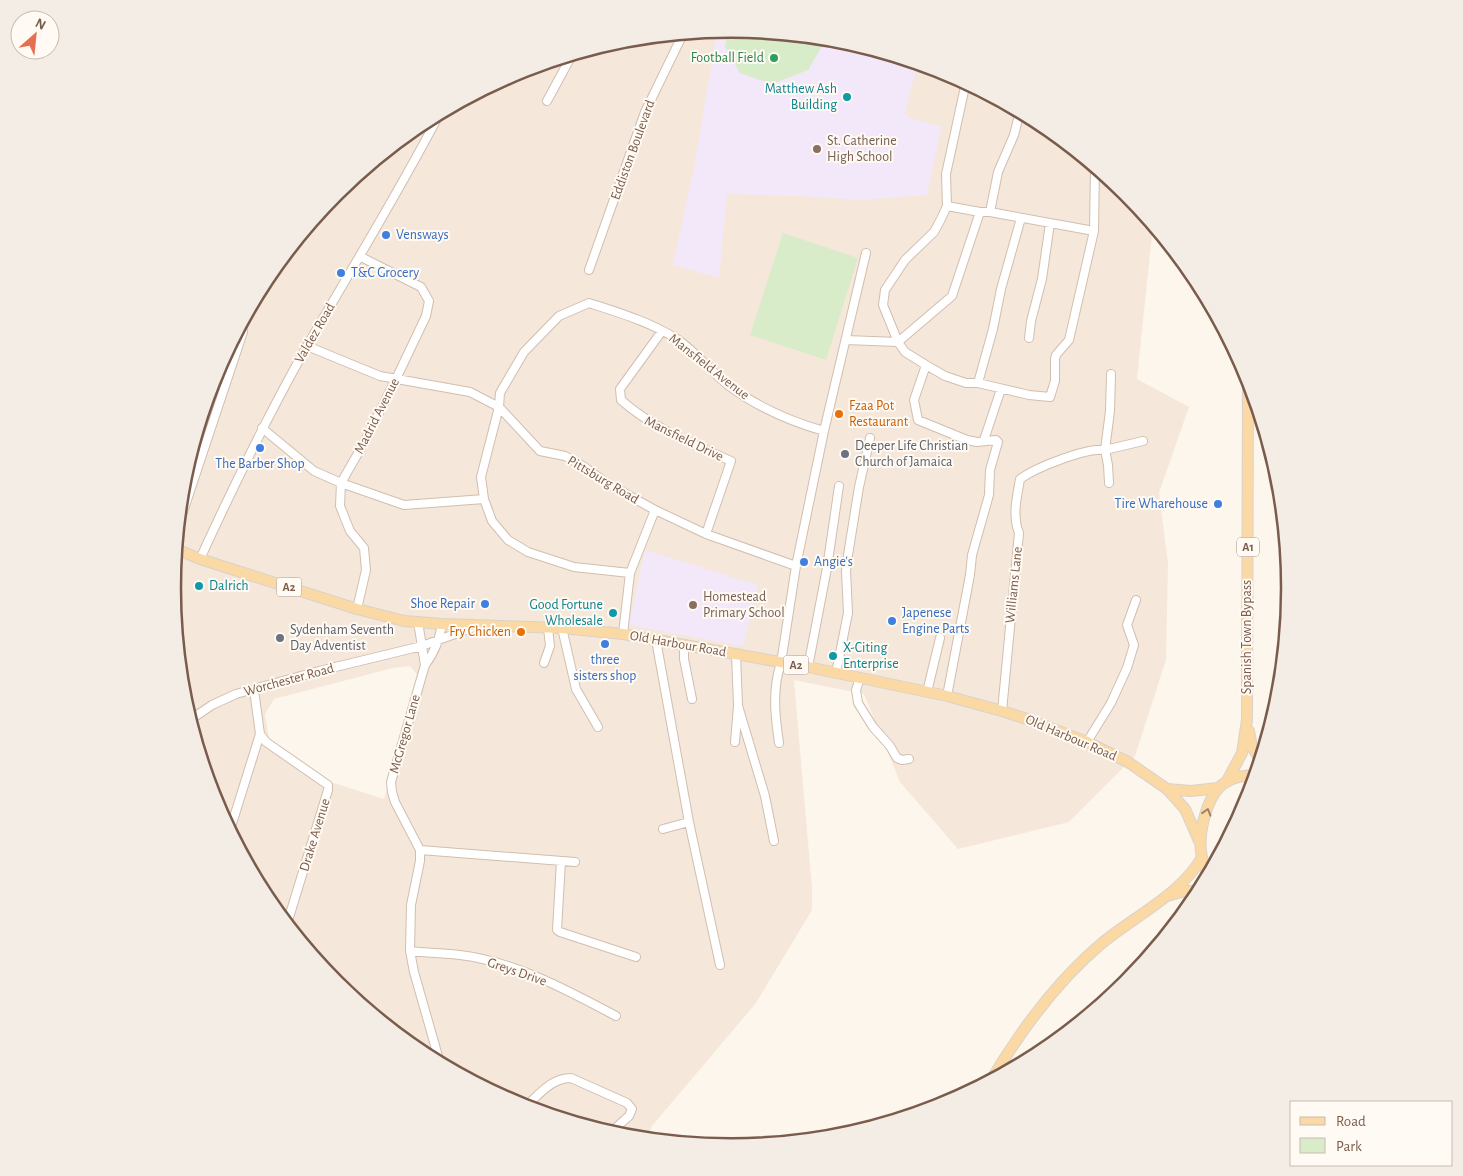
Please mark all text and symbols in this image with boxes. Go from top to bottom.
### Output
north arrow [10,10,60,60]
text: N [33,16,48,33]
place label: Football Field [691,51,764,65]
marker: Football Field [768,52,780,64]
place label: Matthew Ash Building [765,82,837,112]
marker: Matthew Ash Building [841,91,853,103]
street label: Eddiston Boulevard [608,98,658,202]
place label: St. Catherine High School [827,134,897,164]
marker: St. Catherine High School [811,143,823,155]
place label: Vensways [396,228,449,242]
marker: Vensways [380,229,392,241]
place label: T&C Grocery [351,266,419,280]
marker: T&C Grocery [335,267,347,279]
street label: Valdez Road [292,301,338,365]
street label: Mansfield Avenue [666,331,752,403]
street label: Madrid Avenue [352,376,402,456]
place label: Fzaa Pot Restaurant [849,399,909,429]
marker: Fzaa Pot Restaurant [833,408,845,420]
street label: Mansfield Drive [642,414,726,464]
place label: Deeper Life Christian Church of Jamaica [855,439,968,469]
marker: The Barber Shop [254,442,266,454]
marker: Deeper Life Christian Church of Jamaica [839,448,851,460]
street label: Pittsburg Road [565,453,641,507]
place label: The Barber Shop [215,457,305,471]
place label: Tire Wharehouse [1115,497,1208,511]
marker: Tire Wharehouse [1212,498,1224,510]
road number: A1 [1237,538,1259,556]
street label: Williams Lane [1003,546,1025,624]
place label: Angie's [814,555,853,569]
marker: Angie's [798,556,810,568]
road number: A2 [276,578,302,596]
place label: Dalrich [209,579,249,593]
marker: Dalrich [193,580,205,592]
street label: Spanish Town Bypass [1240,580,1254,694]
place label: Homestead Primary School [703,590,785,620]
place label: Shoe Repair [410,597,475,611]
marker: Shoe Repair [479,598,491,610]
place label: Good Fortune Wholesale [530,598,603,628]
marker: Homestead Primary School [687,599,699,611]
place label: Japenese Engine Parts [902,606,969,636]
marker: Good Fortune Wholesale [607,607,619,619]
marker: Japenese Engine Parts [886,615,898,627]
place label: Sydenham Seventh Day Adventist [290,623,394,653]
place label: Fry Chicken [449,625,511,639]
marker: Fry Chicken [515,626,527,638]
street label: Old Harbour Road [629,629,727,659]
marker: Sydenham Seventh Day Adventist [274,632,286,644]
marker: three sisters shop [599,638,611,650]
place label: X-Citing Enterprise [843,641,899,671]
marker: X-Citing Enterprise [827,650,839,662]
place label: three sisters shop [574,653,636,683]
road number: A2 [784,656,808,674]
street label: Worchester Road [242,661,336,699]
street label: McGregor Lane [387,693,423,775]
street label: Old Harbour Road [1023,712,1119,764]
street label: Drake Avenue [297,797,333,873]
one-way arrow [1201,808,1211,816]
street label: Greys Drive [486,955,548,989]
legend [1290,1101,1453,1166]
text: Road [1336,1114,1366,1129]
text: Park [1336,1139,1362,1154]

